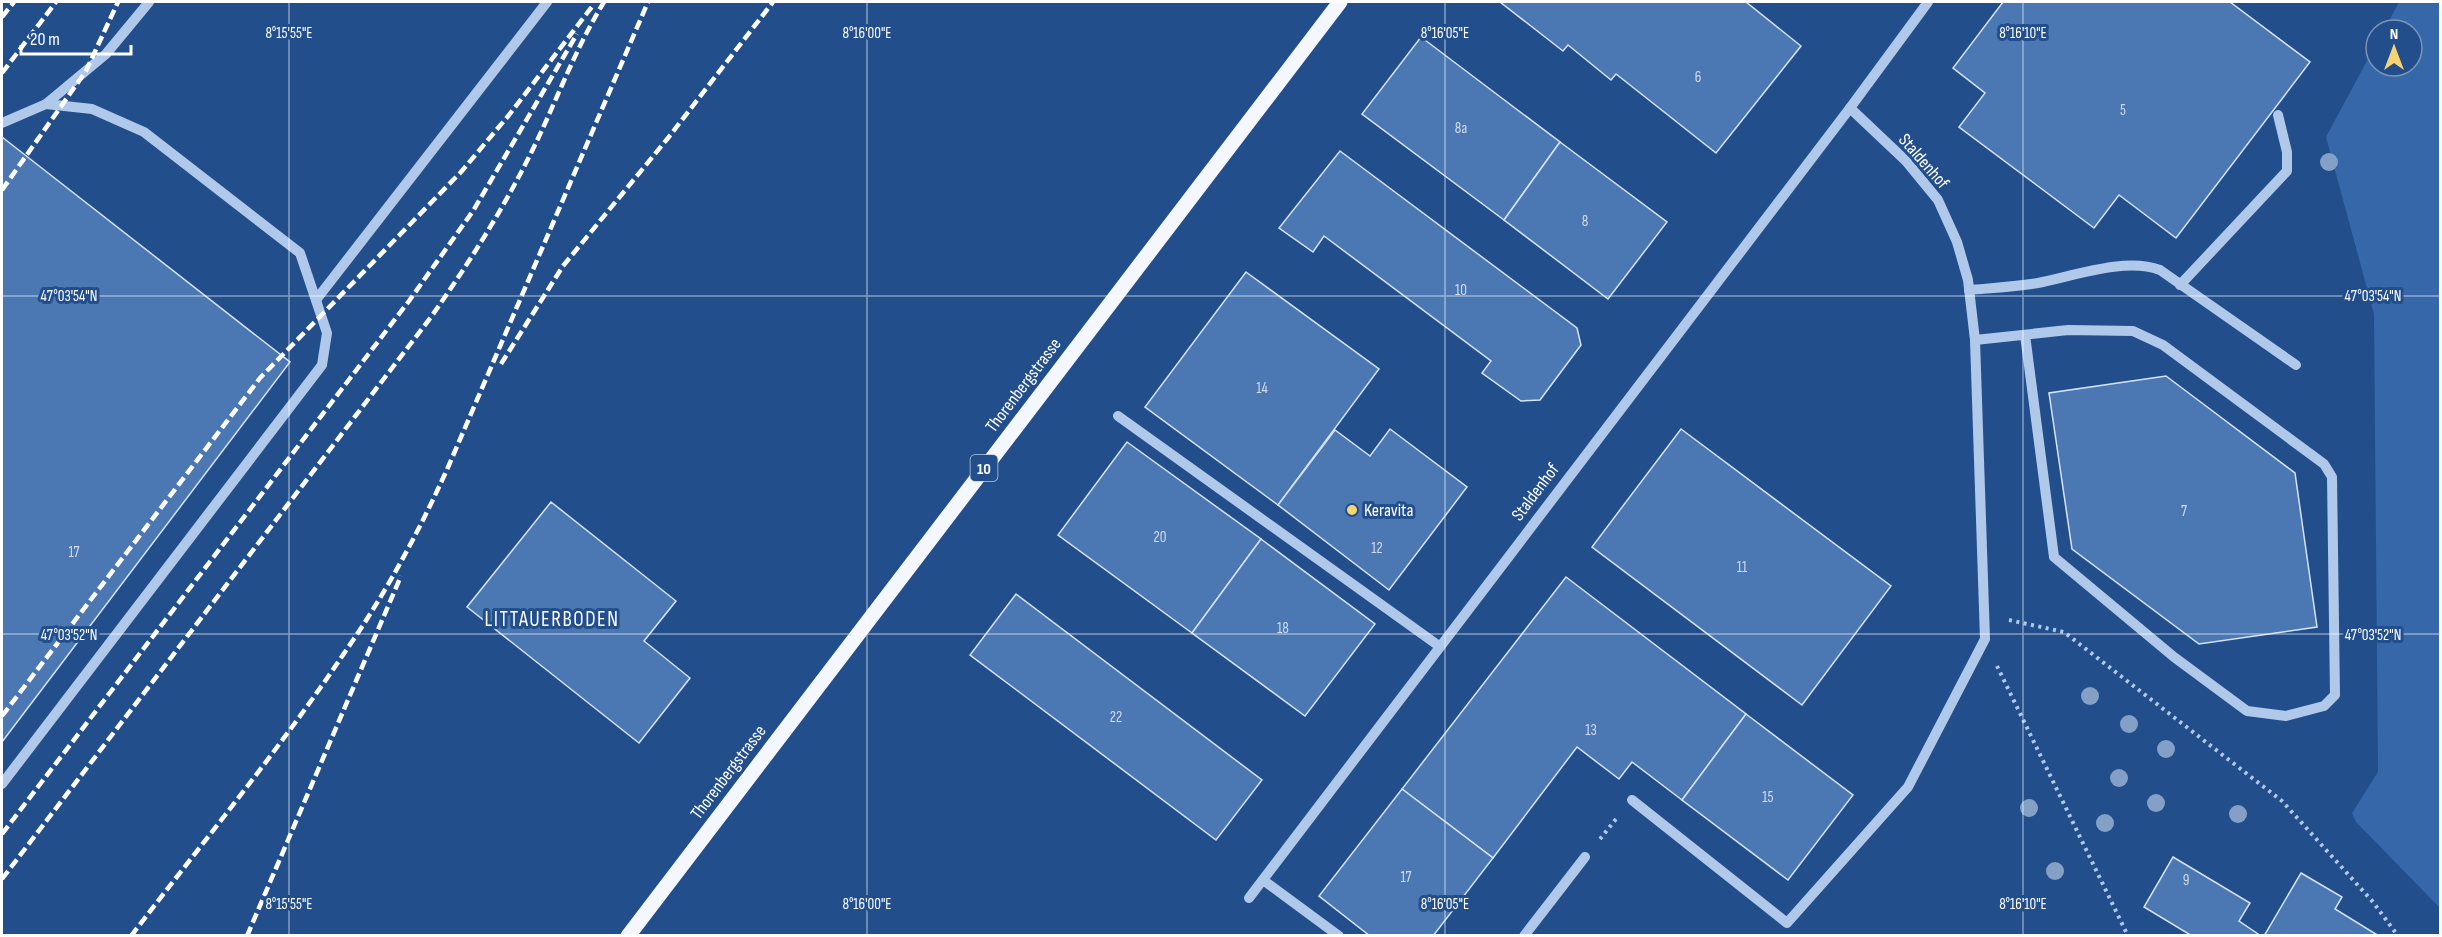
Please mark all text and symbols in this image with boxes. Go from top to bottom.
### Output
scale bar [21,18,130,56]
north arrow [2364,18,2424,78]
text: 8°15'55"E [265,24,313,43]
text: 8°16'00"E [843,24,891,43]
text: 8°16'05"E [1421,24,1469,43]
text: 8°16'10"E [1999,24,2047,43]
text: N [2390,25,2398,44]
text: 20 m [30,29,60,50]
house number: 6 [1695,68,1701,87]
house number: 5 [2120,101,2126,120]
house number: 8a [1455,119,1467,138]
street label: Staldenhof [1894,129,1954,194]
house number: 8 [1582,212,1588,231]
house number: 10 [1455,281,1467,300]
text: 47°03'54"N [41,287,97,306]
text: 47°03'54"N [2345,287,2401,306]
street label: Thorenbergstrasse [981,334,1066,437]
house number: 14 [1256,379,1268,398]
road number: 10 [970,455,998,481]
street label: Staldenhof [1507,459,1564,525]
place label: Keravita [1364,500,1413,521]
house number: 7 [2181,502,2187,521]
marker: Keravita [1345,503,1359,517]
house number: 20 [1154,528,1166,547]
house number: 12 [1371,539,1383,558]
house number: 17 [68,543,80,562]
house number: 11 [1737,558,1748,577]
district label: LITTAUERBODEN [485,607,619,632]
house number: 18 [1277,619,1289,638]
text: 47°03'52"N [41,626,97,645]
text: 47°03'52"N [2345,626,2401,645]
house number: 22 [1110,708,1122,727]
street label: Thorenbergstrasse [686,721,771,824]
house number: 13 [1585,721,1597,740]
house number: 15 [1762,788,1774,807]
house number: 17 [1400,868,1412,887]
house number: 9 [2183,871,2189,890]
text: 8°15'55"E [265,895,313,914]
text: 8°16'00"E [843,895,891,914]
text: 8°16'05"E [1421,895,1469,914]
text: 8°16'10"E [1999,895,2047,914]

